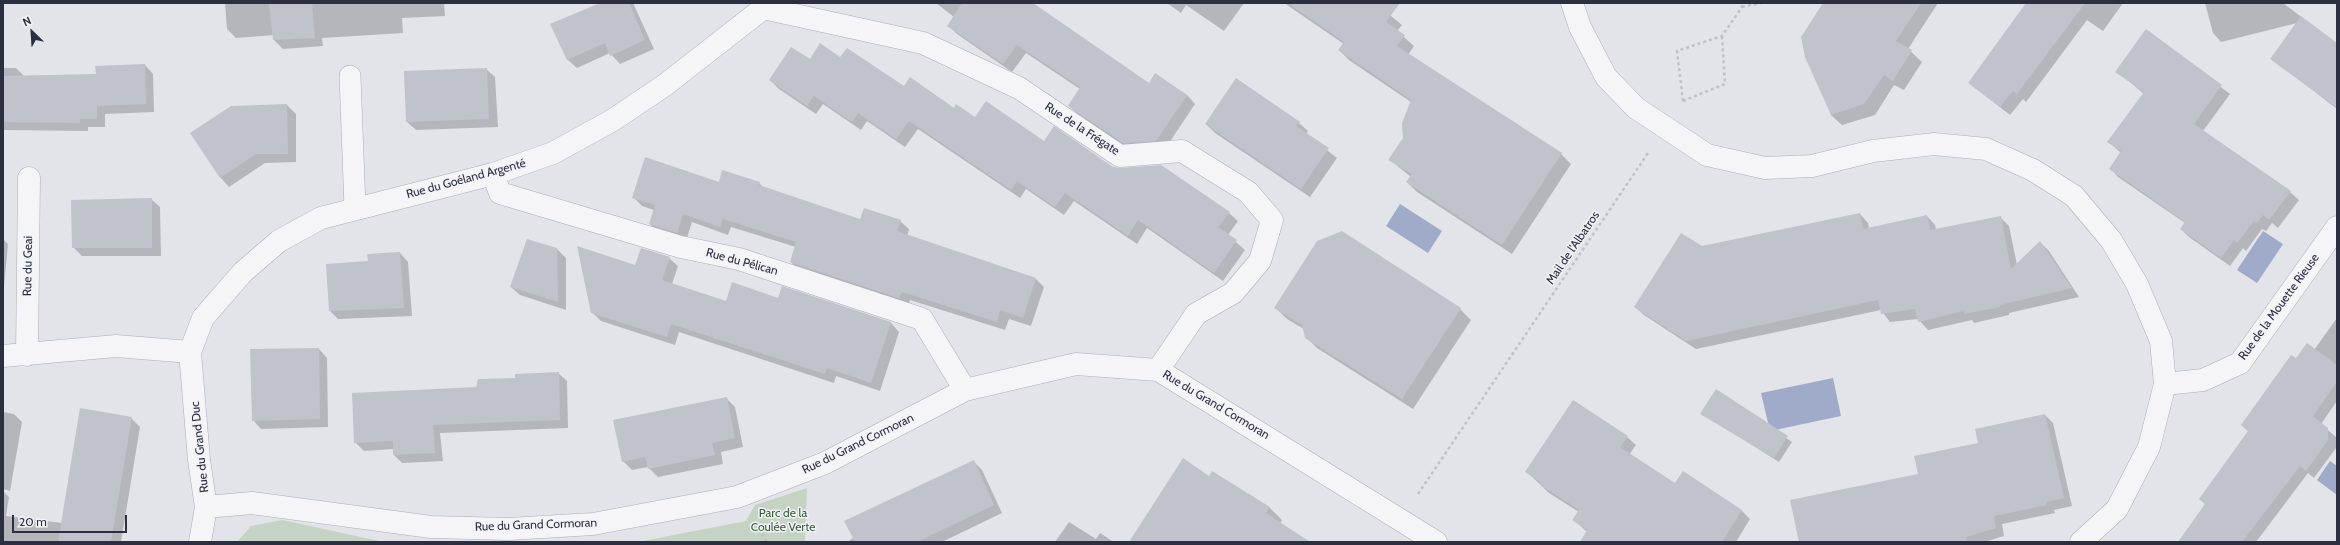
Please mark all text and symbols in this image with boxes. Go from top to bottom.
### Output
north arrow [12,12,52,52]
text: N [20,13,33,29]
street label: Rue de la Frégate [1042,99,1122,159]
street label: Rue du Goéland Argenté [405,156,527,202]
street label: Mail de l'Albatros [1543,209,1603,287]
street label: Rue du Geai [20,236,36,296]
street label: Rue du Pélican [704,245,780,279]
street label: Rue de la Mouette Rieuse [2236,251,2322,363]
street label: Rue du Grand Cormoran [1160,367,1272,443]
street label: Rue du Grand Duc [188,401,212,493]
street label: Rue du Grand Cormoran [800,411,916,477]
park label: Parc de la Coulée Verte [751,506,815,534]
scale bar [14,507,129,533]
text: 20 m [19,514,47,529]
street label: Rue du Grand Cormoran [475,516,597,534]

